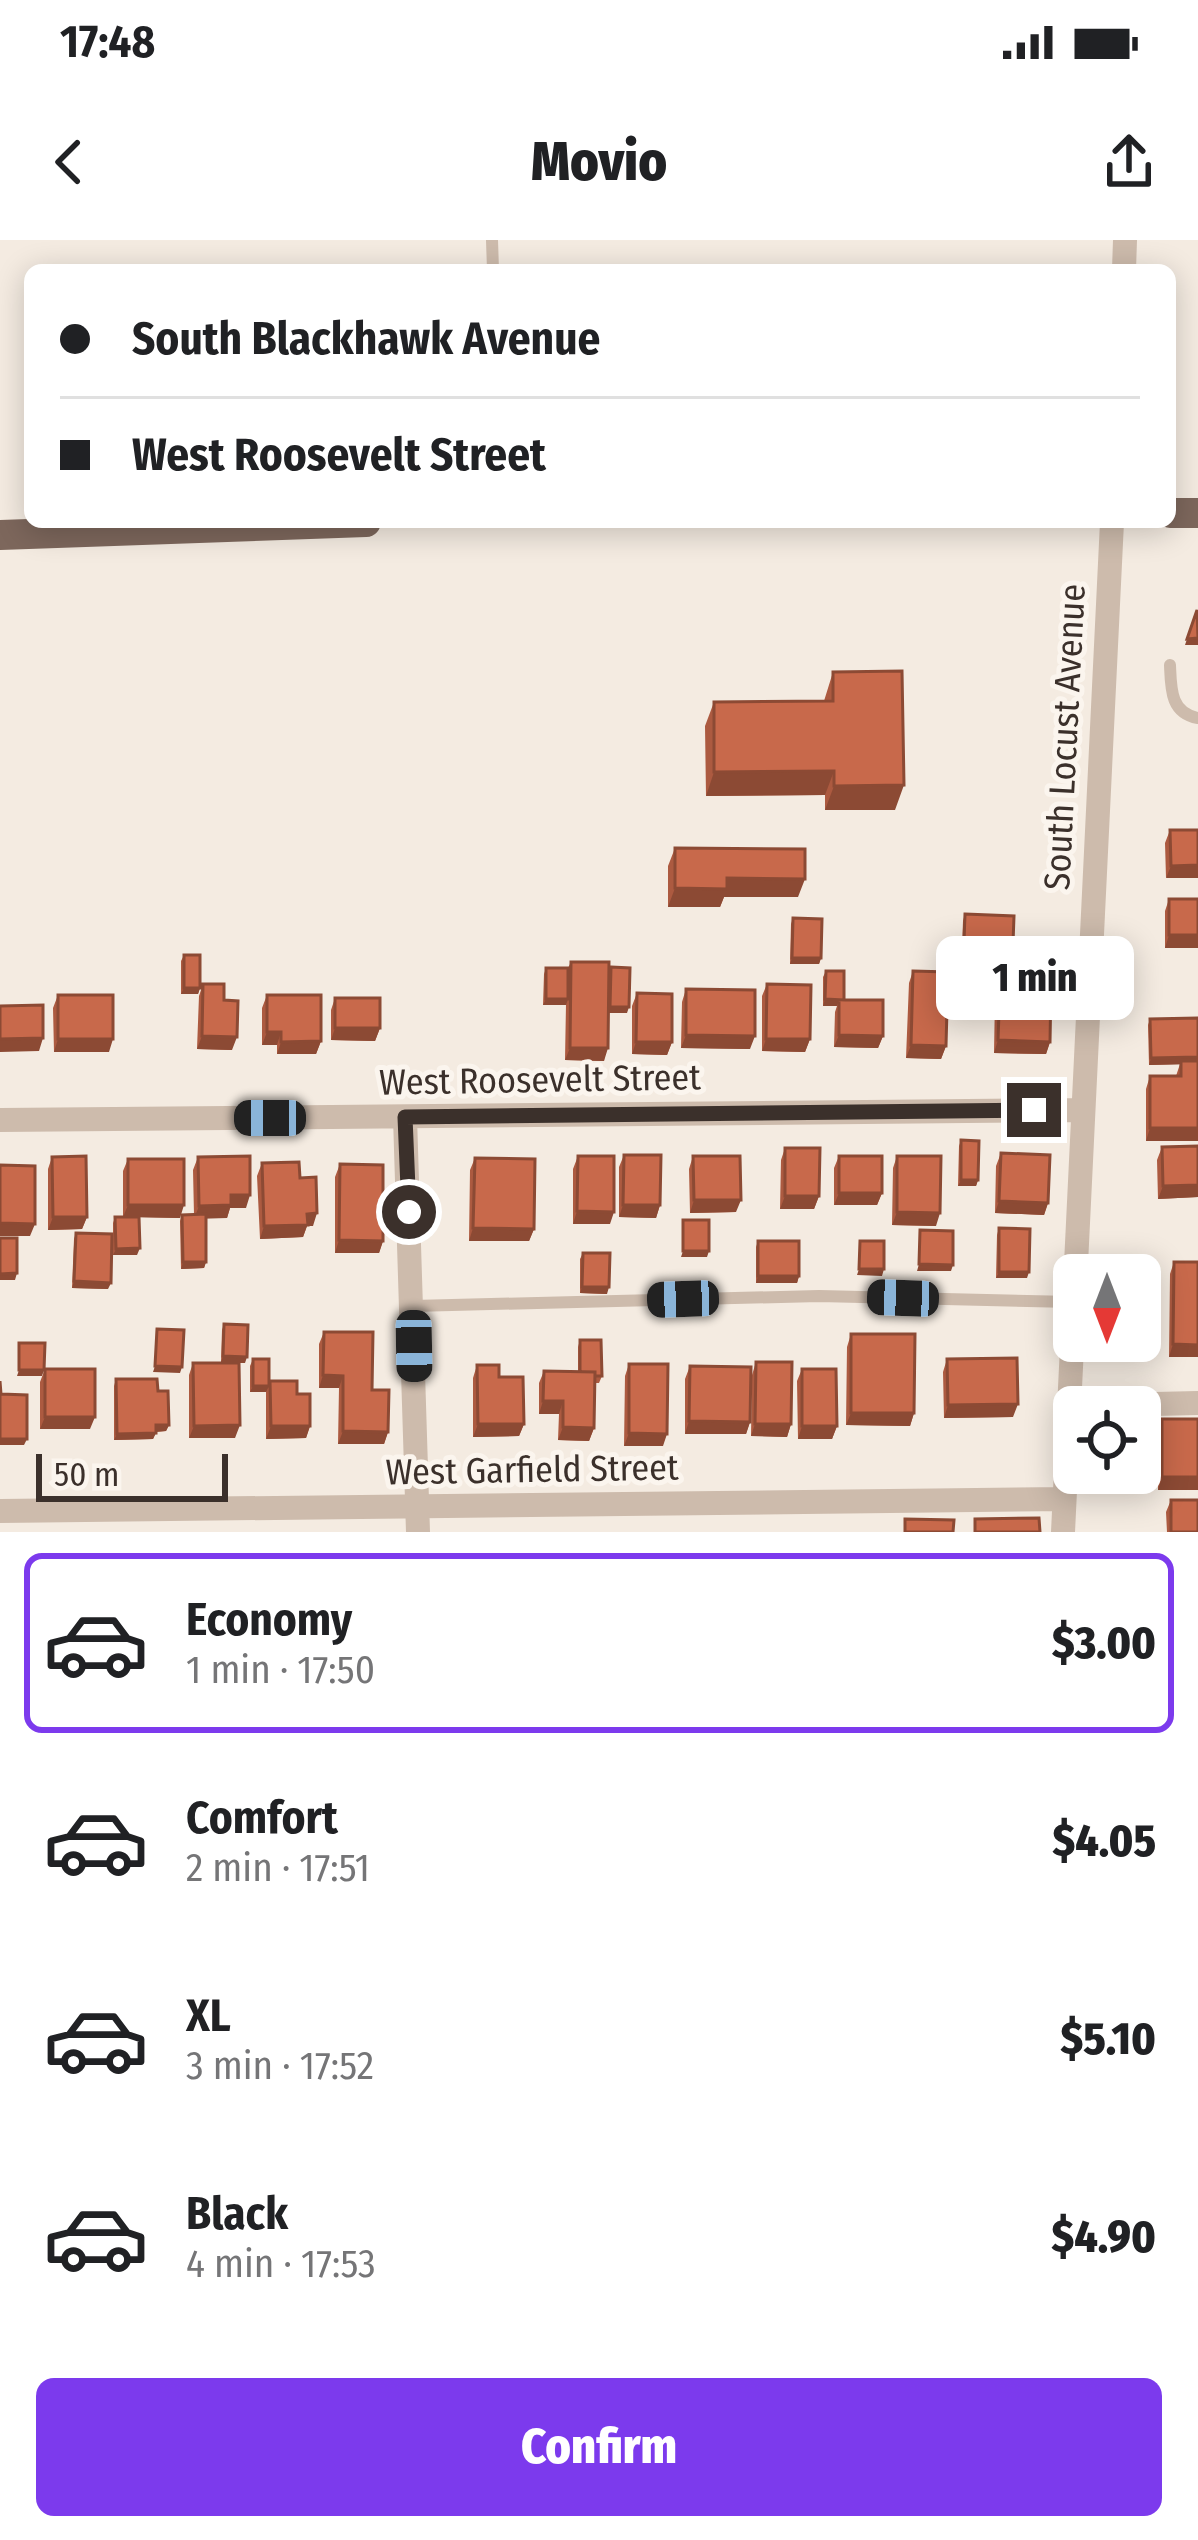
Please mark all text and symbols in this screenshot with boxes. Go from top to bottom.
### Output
text: 17:48 [60,15,155,69]
icon: back [36,129,102,195]
icon: share [1096,129,1162,195]
text: Movio [531,130,667,194]
text: South Blackhawk Avenue [132,312,600,366]
text: West Roosevelt Street [132,428,546,482]
street label: South Locust Avenue [1035,583,1095,891]
callout: 1 min [935,936,1133,1020]
text: 1 min [993,955,1077,1001]
street label: West Roosevelt Street [379,1055,702,1105]
route end [1007,1083,1061,1137]
car [234,1100,306,1136]
route start [382,1185,436,1239]
north arrow [1053,1254,1161,1362]
map controls [1053,1254,1161,1494]
car [866,1279,940,1317]
car [646,1280,720,1318]
car [395,1310,433,1382]
button: locate [1053,1386,1161,1494]
street label: West Garfield Street [385,1445,679,1495]
scale bar [36,1448,228,1501]
text: 50 m [54,1455,119,1495]
icon: car [42,1589,150,1697]
text: Economy [186,1593,352,1647]
text: $3.00 [1052,1616,1156,1670]
text: 1 min · 17:50 [186,1647,375,1693]
icon: car [42,1787,150,1895]
text: Comfort [186,1791,338,1845]
text: $4.05 [1052,1814,1156,1868]
text: 2 min · 17:51 [186,1845,370,1891]
icon: car [42,1985,150,2093]
text: XL [186,1989,231,2043]
text: $5.10 [1060,2012,1156,2066]
text: 3 min · 17:52 [186,2043,374,2089]
icon: car [42,2183,150,2291]
text: Black [186,2187,288,2241]
text: $4.90 [1052,2210,1156,2264]
text: 4 min · 17:53 [186,2241,376,2287]
button: Confirm [36,2378,1162,2516]

